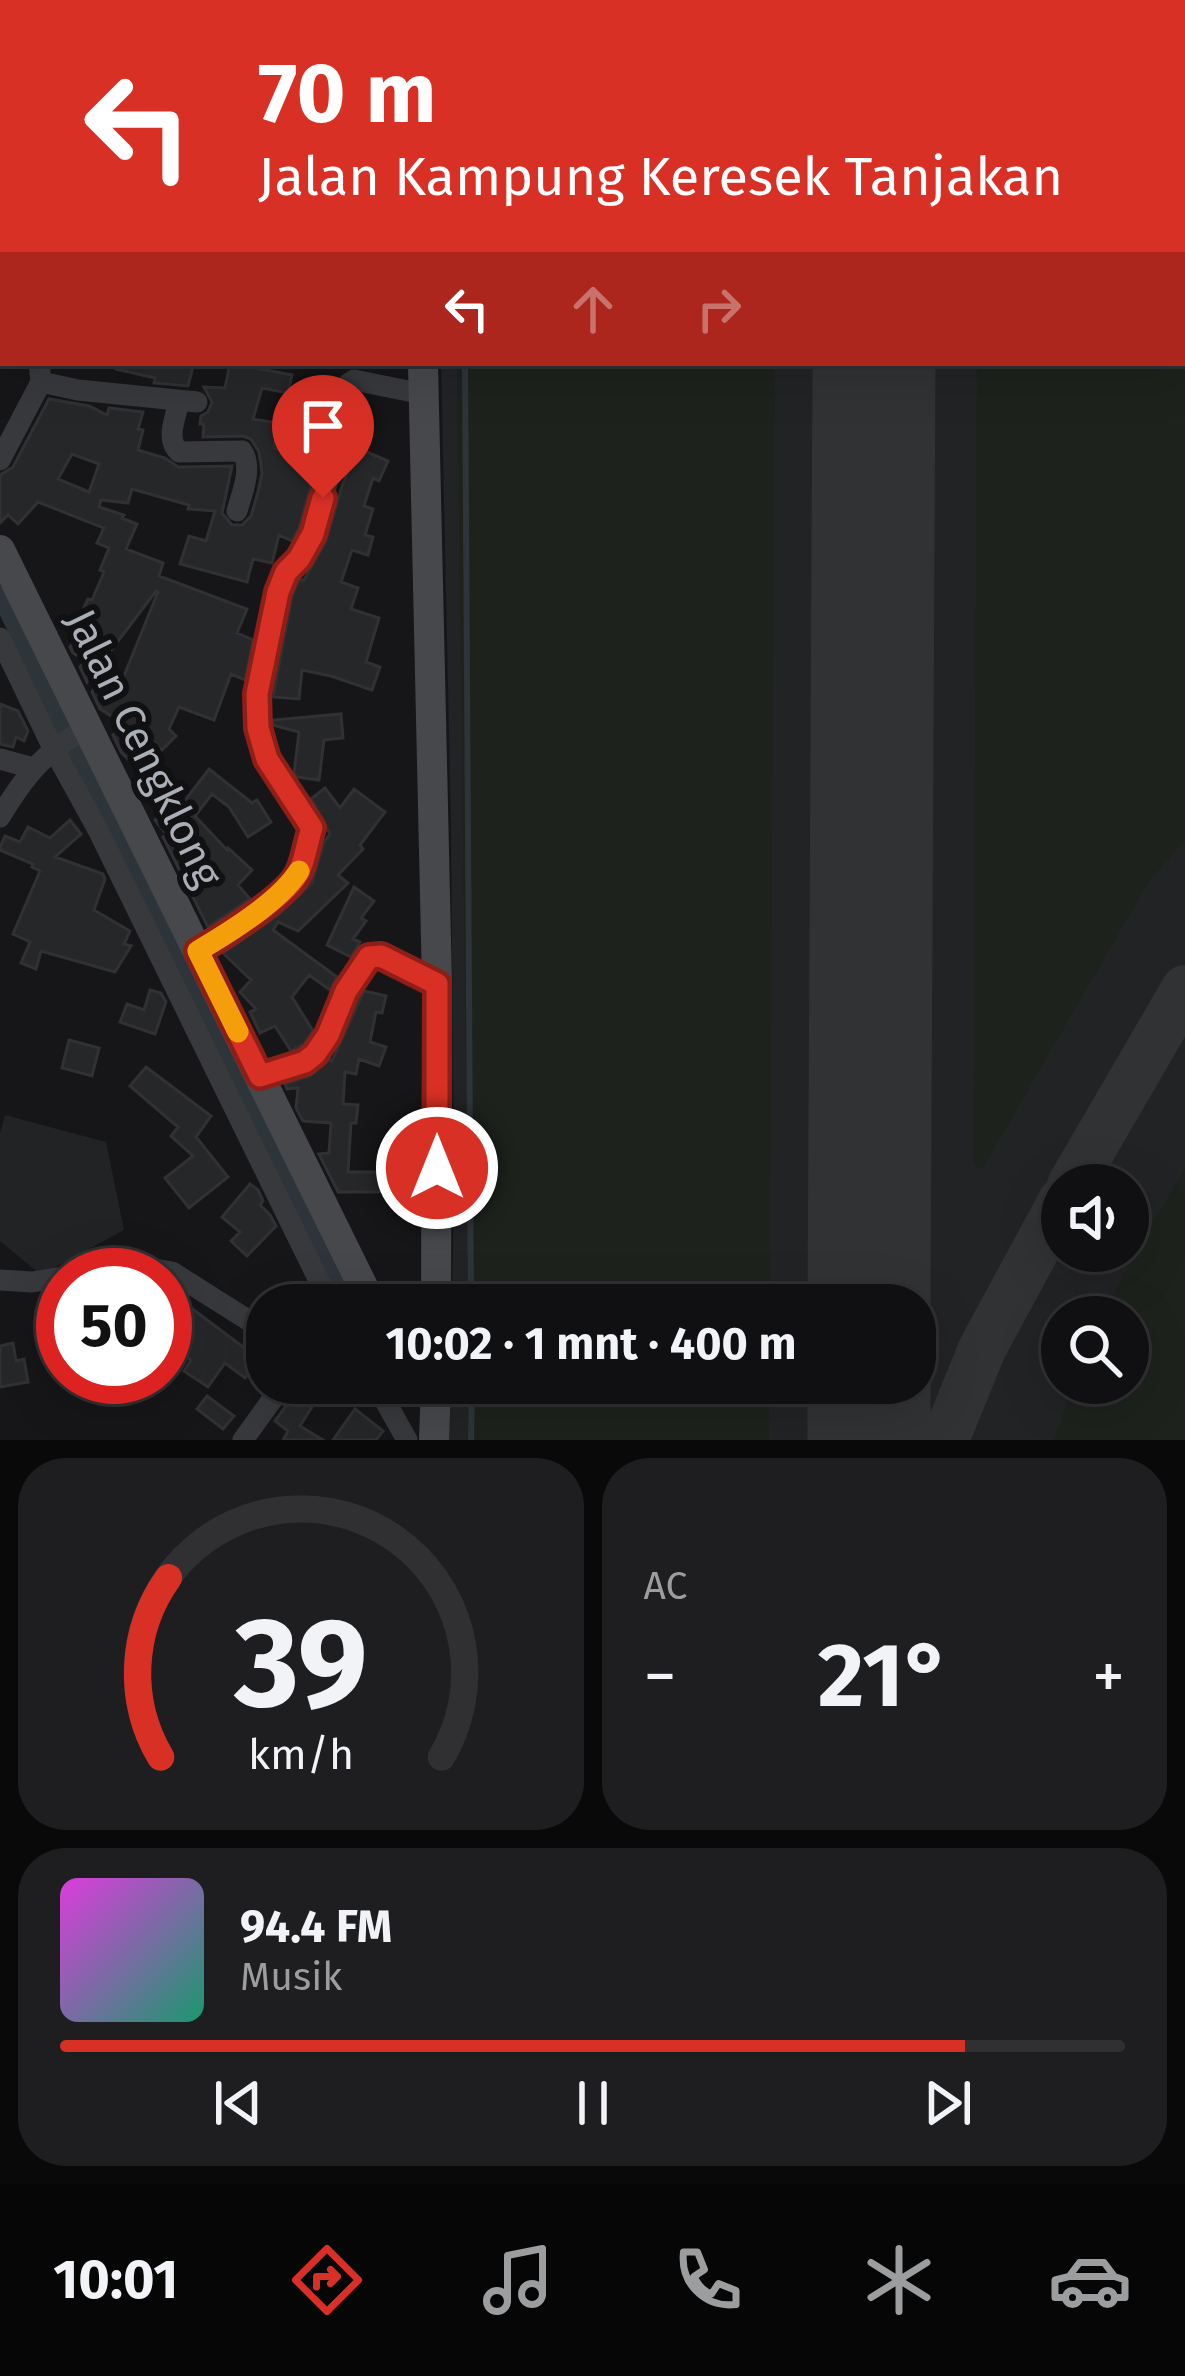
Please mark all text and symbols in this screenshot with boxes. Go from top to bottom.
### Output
text: 70 m [258,43,436,144]
icon: left [60,48,216,204]
text: Jalan Kampung Keresek Tanjakan [258,145,1063,209]
icon: left [434,276,500,342]
icon: ahead [560,276,626,342]
icon: right [686,276,752,342]
pin [272,375,374,498]
icon: arrive [290,393,356,459]
street label: Jalan Cengklong [55,601,233,895]
position arrow [374,1105,500,1231]
map controls [1041,1164,1149,1404]
button: sound [1041,1164,1149,1272]
speed limit sign: 50 [36,1248,192,1404]
button: search [1041,1296,1149,1404]
text: 10:02 · 1 mnt · 400 m [385,1317,797,1371]
text: AC [644,1563,687,1609]
text: 39 [233,1589,367,1739]
text: 21° [818,1622,951,1730]
text: − [644,1637,677,1716]
text: + [1092,1637,1125,1716]
text: km/h [248,1729,354,1780]
text: 94.4 FM [240,1900,392,1954]
text: Musik [240,1954,342,2000]
icon: previous [205,2070,271,2136]
icon: pause [560,2070,626,2136]
icon: next [915,2070,981,2136]
icon: directions [285,2238,369,2322]
icon: music [476,2238,560,2322]
icon: phone [666,2238,750,2322]
icon: climate [857,2238,941,2322]
icon: car [1048,2238,1132,2322]
text: 10:01 [53,2248,178,2312]

